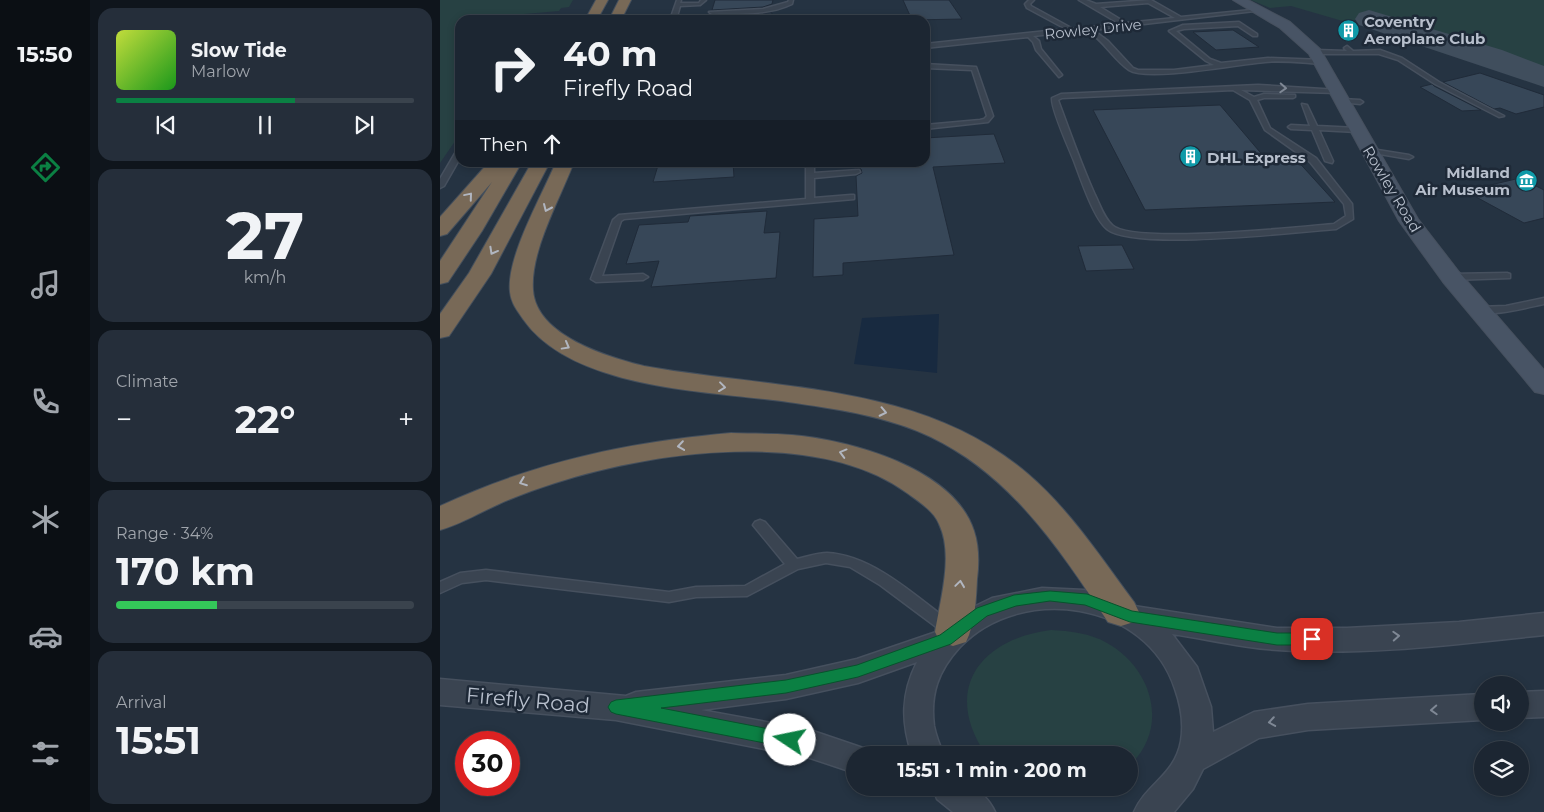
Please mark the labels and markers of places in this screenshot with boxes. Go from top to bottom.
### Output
place label: Coventry Aeroplane Club [1363,12,1485,48]
building icon: Coventry Aeroplane Club [1336,18,1360,42]
building icon: DHL Express [1179,145,1203,169]
place label: DHL Express [1207,148,1306,167]
place label: Midland Air Museum [1414,163,1510,199]
museum icon: Midland Air Museum [1514,169,1538,193]
pin [1291,618,1333,660]

